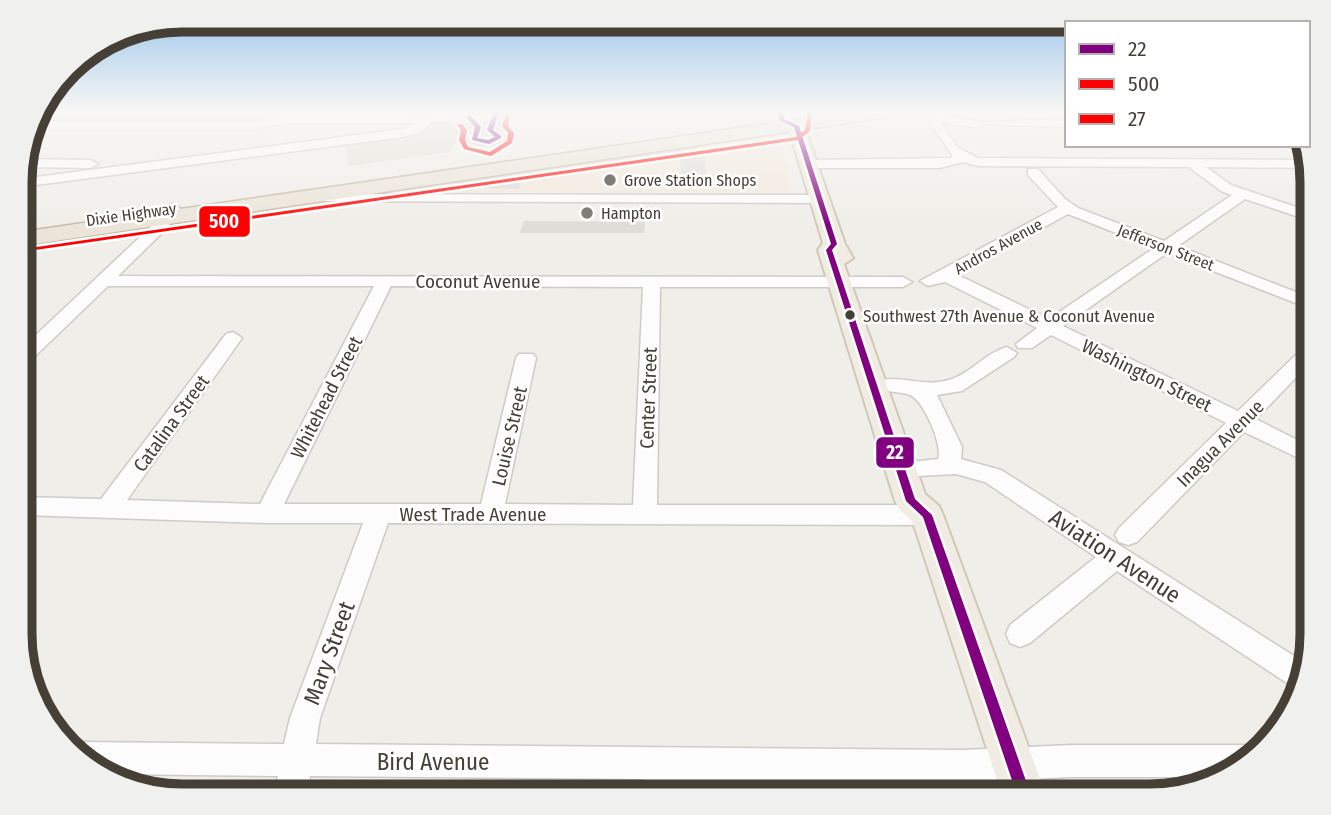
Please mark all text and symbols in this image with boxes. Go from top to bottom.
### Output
legend [1065,21,1310,147]
text: 22 [1128,36,1147,62]
text: 500 [1128,71,1160,97]
text: 27 [1128,106,1146,132]
place label: Grove Station Shops [624,171,756,190]
marker: Grove Station Shops [602,172,618,188]
street label: Dixie Highway [85,199,178,230]
place label: Hampton [601,204,661,223]
line badge: 500 [198,205,251,238]
marker: Hampton [579,205,595,221]
text: 500 [209,210,239,233]
street label: Andros Avenue [951,214,1046,278]
street label: Jefferson Street [1115,220,1218,275]
street label: Coconut Avenue [416,270,540,293]
place label: Southwest 27th Avenue & Coconut Avenue [863,306,1155,327]
marker: Southwest 27th Avenue & Coconut Avenue [843,308,857,322]
street label: Whitehead Street [286,331,368,462]
street label: Washington Street [1078,334,1216,417]
street label: Center Street [635,346,662,449]
street label: Catalina Street [129,370,215,476]
street label: Louise Street [487,383,532,488]
street label: Inagua Avenue [1172,395,1269,492]
line badge: 22 [875,436,915,469]
text: 22 [885,441,904,464]
street label: West Trade Avenue [400,503,546,526]
street label: Aviation Avenue [1044,503,1186,609]
street label: Mary Street [297,597,361,708]
street label: Bird Avenue [377,748,489,776]

